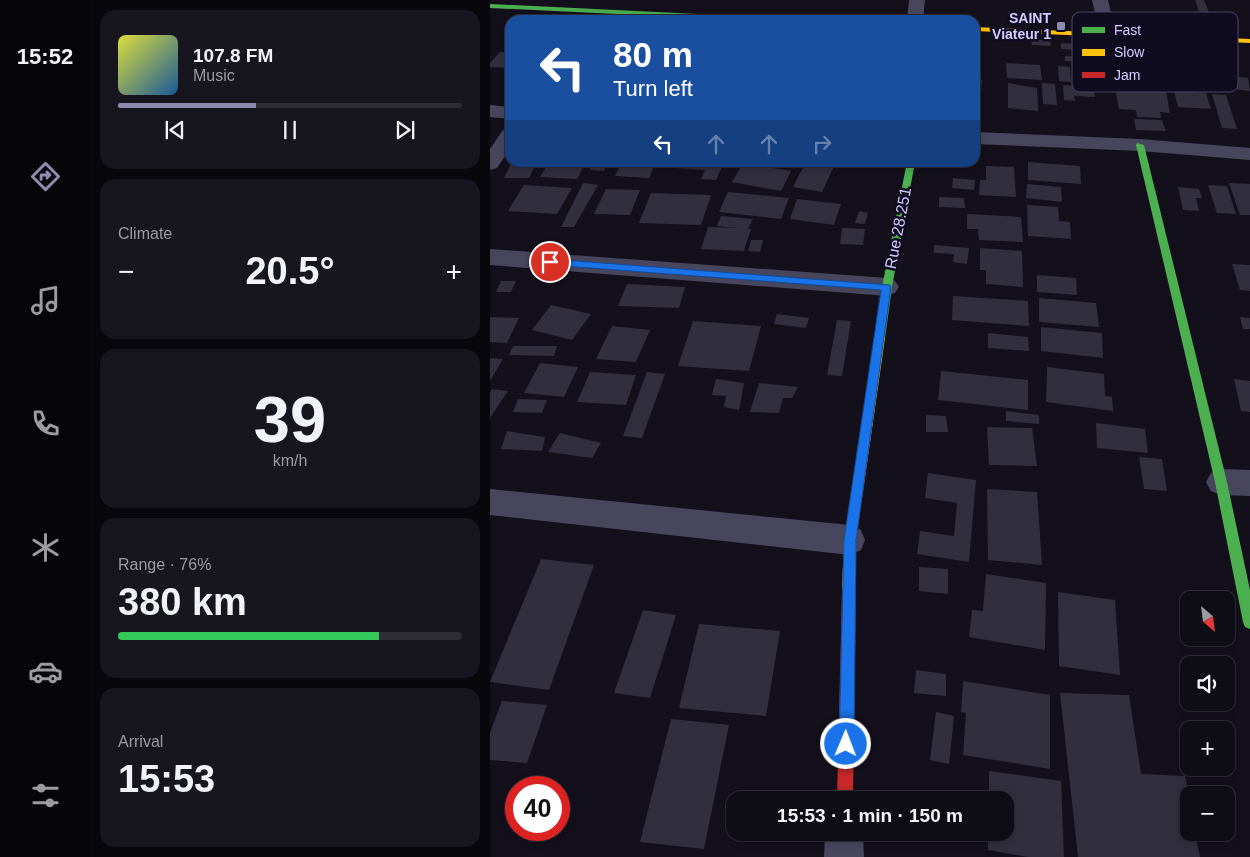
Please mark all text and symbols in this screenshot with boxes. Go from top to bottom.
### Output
place label: SAINT Viateur 1 [992,10,1051,42]
legend [1072,12,1238,92]
marker: SAINT Viateur 1 [1055,20,1067,32]
text: Fast [1114,22,1141,38]
icon: left [530,35,595,100]
text: 80 m [613,35,693,74]
text: 15:52 [17,44,73,69]
text: Slow [1114,44,1145,60]
text: 107.8 FM [193,45,273,66]
text: Music [193,67,235,84]
text: Jam [1114,67,1140,83]
text: Turn left [613,76,693,101]
icon: previous [161,116,189,144]
icon: pause [276,116,304,144]
icon: next [391,116,419,144]
icon: left [649,130,677,158]
icon: ahead [702,130,730,158]
icon: ahead [755,130,783,158]
icon: right [808,130,836,158]
icon: directions [28,159,63,194]
street label: Rue 28.251 [882,186,914,270]
text: Climate [118,225,172,242]
pin [529,241,571,283]
icon: arrive [536,248,564,276]
text: 20.5° [245,250,335,292]
text: − [118,256,134,287]
text: + [446,256,462,287]
icon: music [28,283,63,318]
text: 39 [254,383,326,456]
icon: phone [28,406,63,441]
text: km/h [273,452,307,469]
icon: climate [28,530,63,565]
text: Range · 76% [118,556,211,573]
text: 380 km [118,581,247,623]
north arrow [1180,591,1235,646]
map controls [1180,591,1235,841]
icon: car [28,654,63,689]
button: sound [1180,656,1235,711]
position arrow [819,717,871,769]
button: + [1180,721,1235,776]
text: Arrival [118,733,163,750]
text: 15:53 [118,758,215,800]
speed limit sign: 40 [505,776,570,841]
icon: filters [28,778,63,813]
button: − [1180,786,1235,841]
text: 15:53 · 1 min · 150 m [777,805,963,826]

